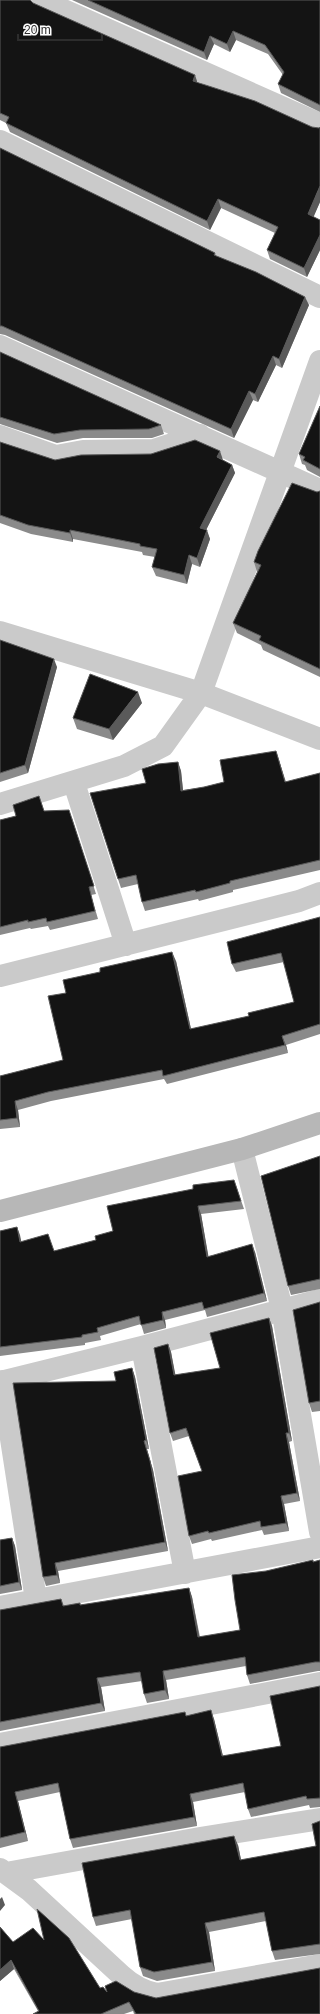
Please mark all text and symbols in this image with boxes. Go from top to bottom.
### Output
scale bar [18,16,102,42]
text: 20 m [24,23,51,37]

